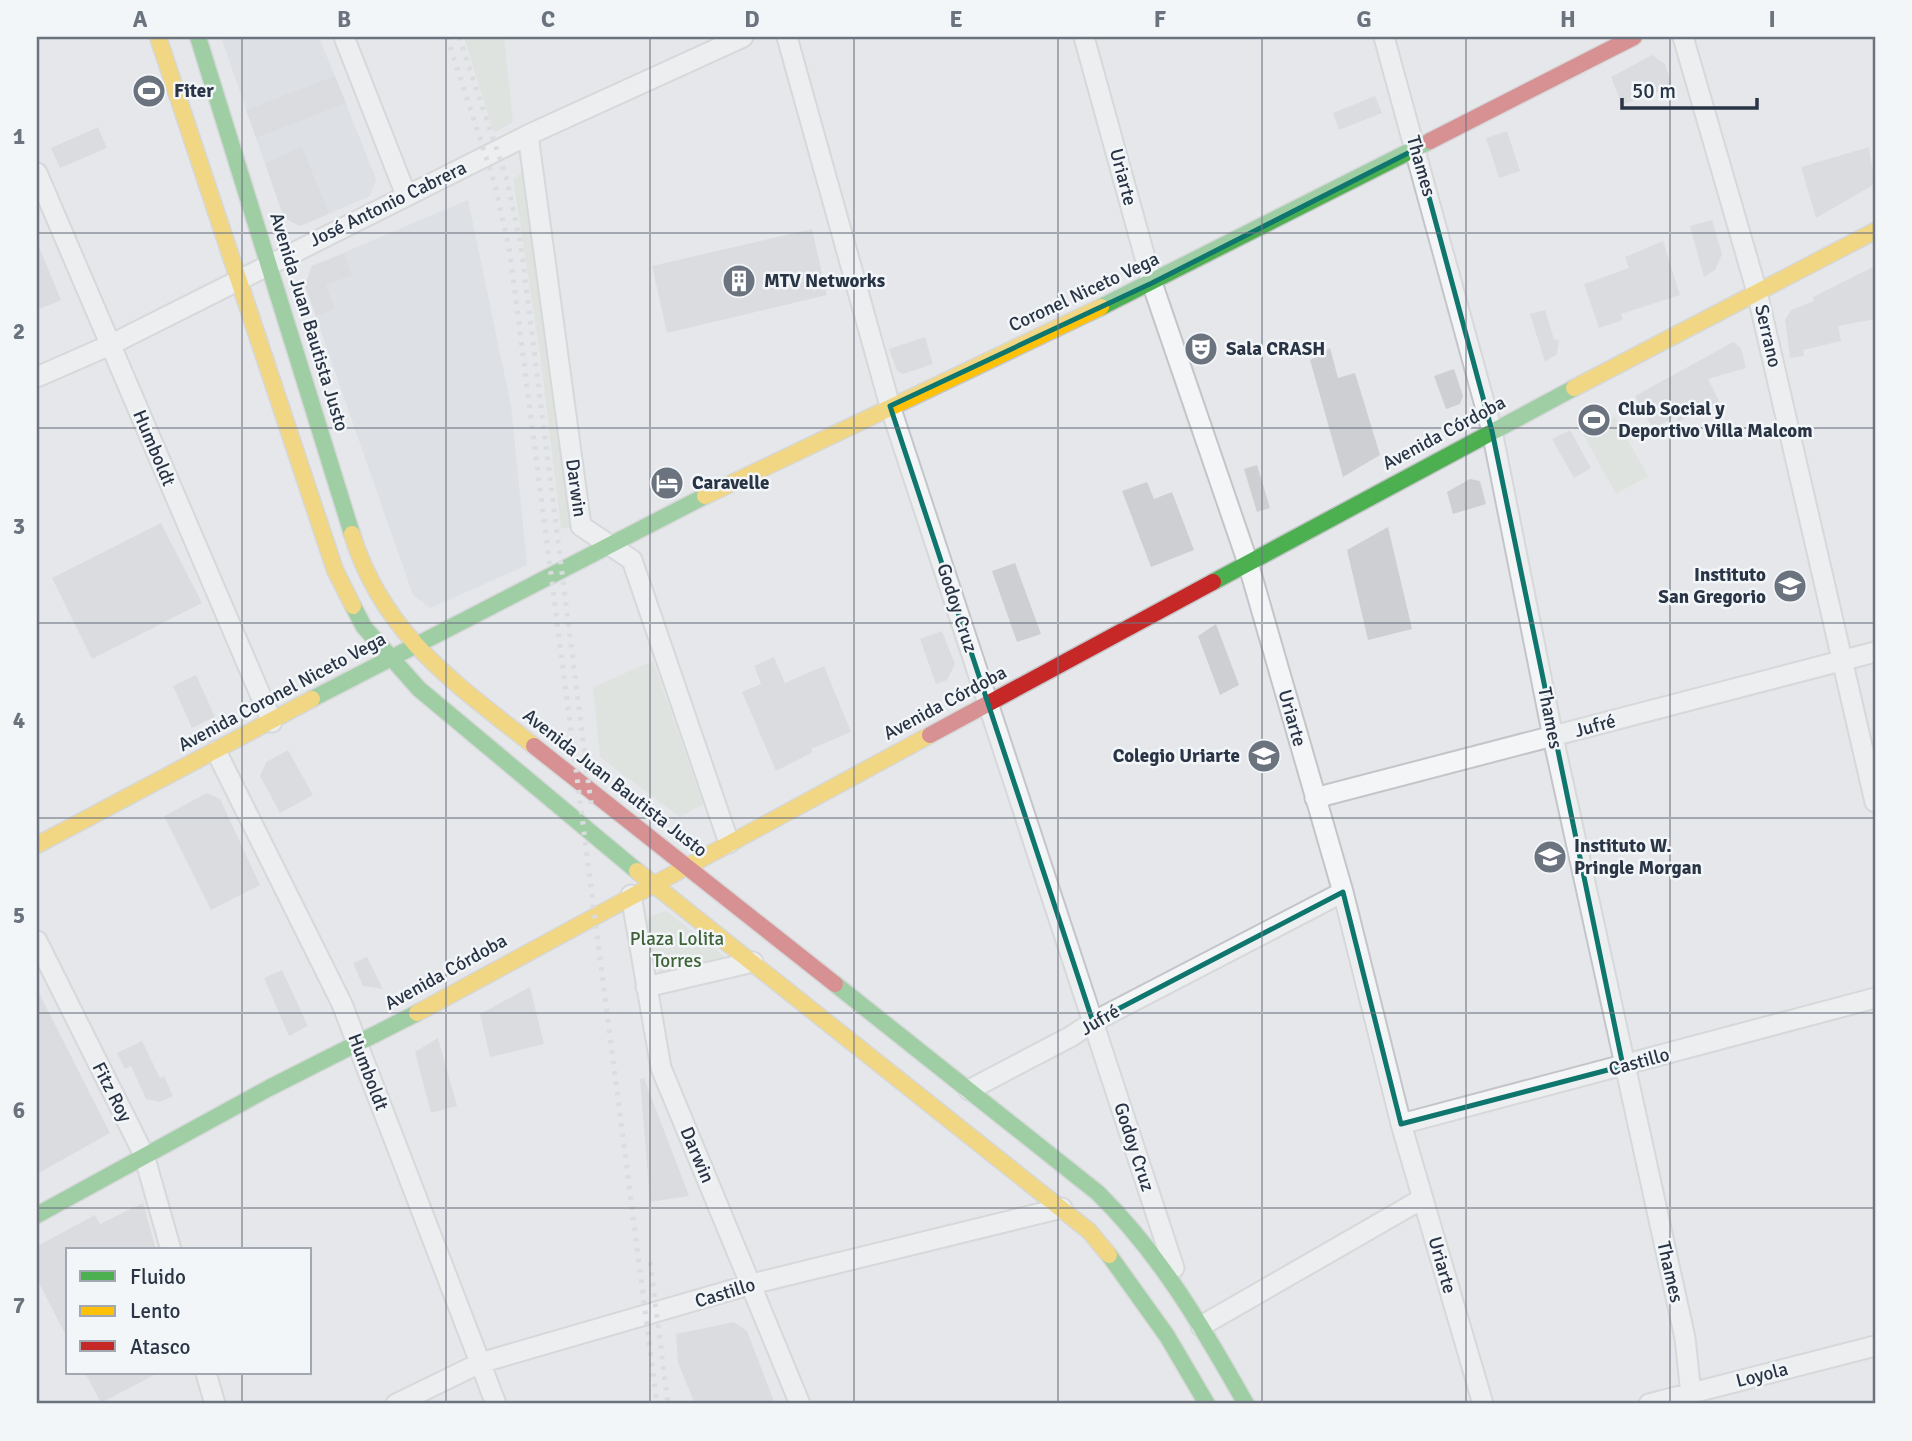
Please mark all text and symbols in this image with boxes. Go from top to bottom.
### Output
text: A [133,5,148,34]
text: B [337,5,351,34]
text: C [541,5,555,34]
text: D [744,5,760,34]
text: E [949,5,963,34]
text: F [1154,5,1166,34]
text: G [1356,5,1372,34]
text: H [1560,5,1576,34]
text: I [1768,5,1776,34]
scale bar [1622,66,1756,110]
sports icon: Fiter [130,72,168,110]
text: 50 m [1632,78,1676,104]
place label: Fiter [174,79,214,103]
text: 1 [13,122,25,151]
street label: Thames [1401,133,1441,199]
street label: Uriarte [1104,146,1142,208]
street label: José Antonio Cabrera [305,156,471,252]
street label: Avenida Juan Bautista Justo [264,210,354,434]
street label: Coronel Niceto Vega [1005,247,1163,337]
building icon: MTV Networks [720,262,758,300]
place label: MTV Networks [764,269,885,293]
street label: Serrano [1749,302,1787,370]
text: 2 [13,317,25,346]
theatre icon: Sala CRASH [1182,330,1220,368]
place label: Sala CRASH [1226,337,1325,361]
street label: Avenida Córdoba [1378,390,1510,476]
place label: Club Social y Deportivo Villa Malcom [1618,397,1813,443]
sports icon: Club Social y Deportivo Villa Malcom [1575,401,1613,439]
street label: Humboldt [127,406,181,490]
street label: Darwin [560,457,592,519]
hotel icon: Caravelle [648,464,686,502]
place label: Caravelle [692,471,769,495]
text: 3 [13,512,25,541]
street label: Godoy Cruz [931,560,983,656]
place label: Instituto San Gregorio [1658,563,1766,609]
school or university icon: Instituto San Gregorio [1771,567,1809,605]
street label: Avenida Coronel Niceto Vega [174,627,390,757]
street label: Avenida Córdoba [879,660,1011,746]
street label: Thames [1532,685,1568,751]
street label: Uriarte [1272,687,1312,749]
street label: Avenida Juan Bautista Justo [518,704,712,863]
text: 4 [13,706,25,735]
street label: Jufré [1572,709,1618,743]
school or university icon: Colegio Uriarte [1245,737,1283,775]
place label: Colegio Uriarte [1113,744,1240,768]
place label: Instituto W. Pringle Morgan [1574,834,1702,880]
school or university icon: Instituto W. Pringle Morgan [1531,838,1569,876]
text: 5 [13,901,25,930]
park label: Plaza Lolita Torres [630,927,724,973]
street label: Avenida Córdoba [381,928,511,1016]
street label: Jufré [1076,999,1124,1041]
street label: Humboldt [342,1030,394,1114]
street label: Castillo [1606,1042,1672,1082]
street label: Fitz Roy [87,1058,137,1126]
text: 6 [13,1096,25,1125]
street label: Godoy Cruz [1108,1099,1160,1195]
street label: Darwin [674,1123,720,1187]
street label: Uriarte [1422,1234,1462,1296]
street label: Thames [1651,1239,1689,1305]
legend [66,1248,312,1374]
text: Fluido [130,1264,186,1290]
street label: Castillo [692,1272,758,1314]
text: 7 [13,1291,25,1320]
text: Lento [130,1298,180,1324]
text: Atasco [130,1334,190,1360]
street label: Loyola [1733,1357,1791,1393]

